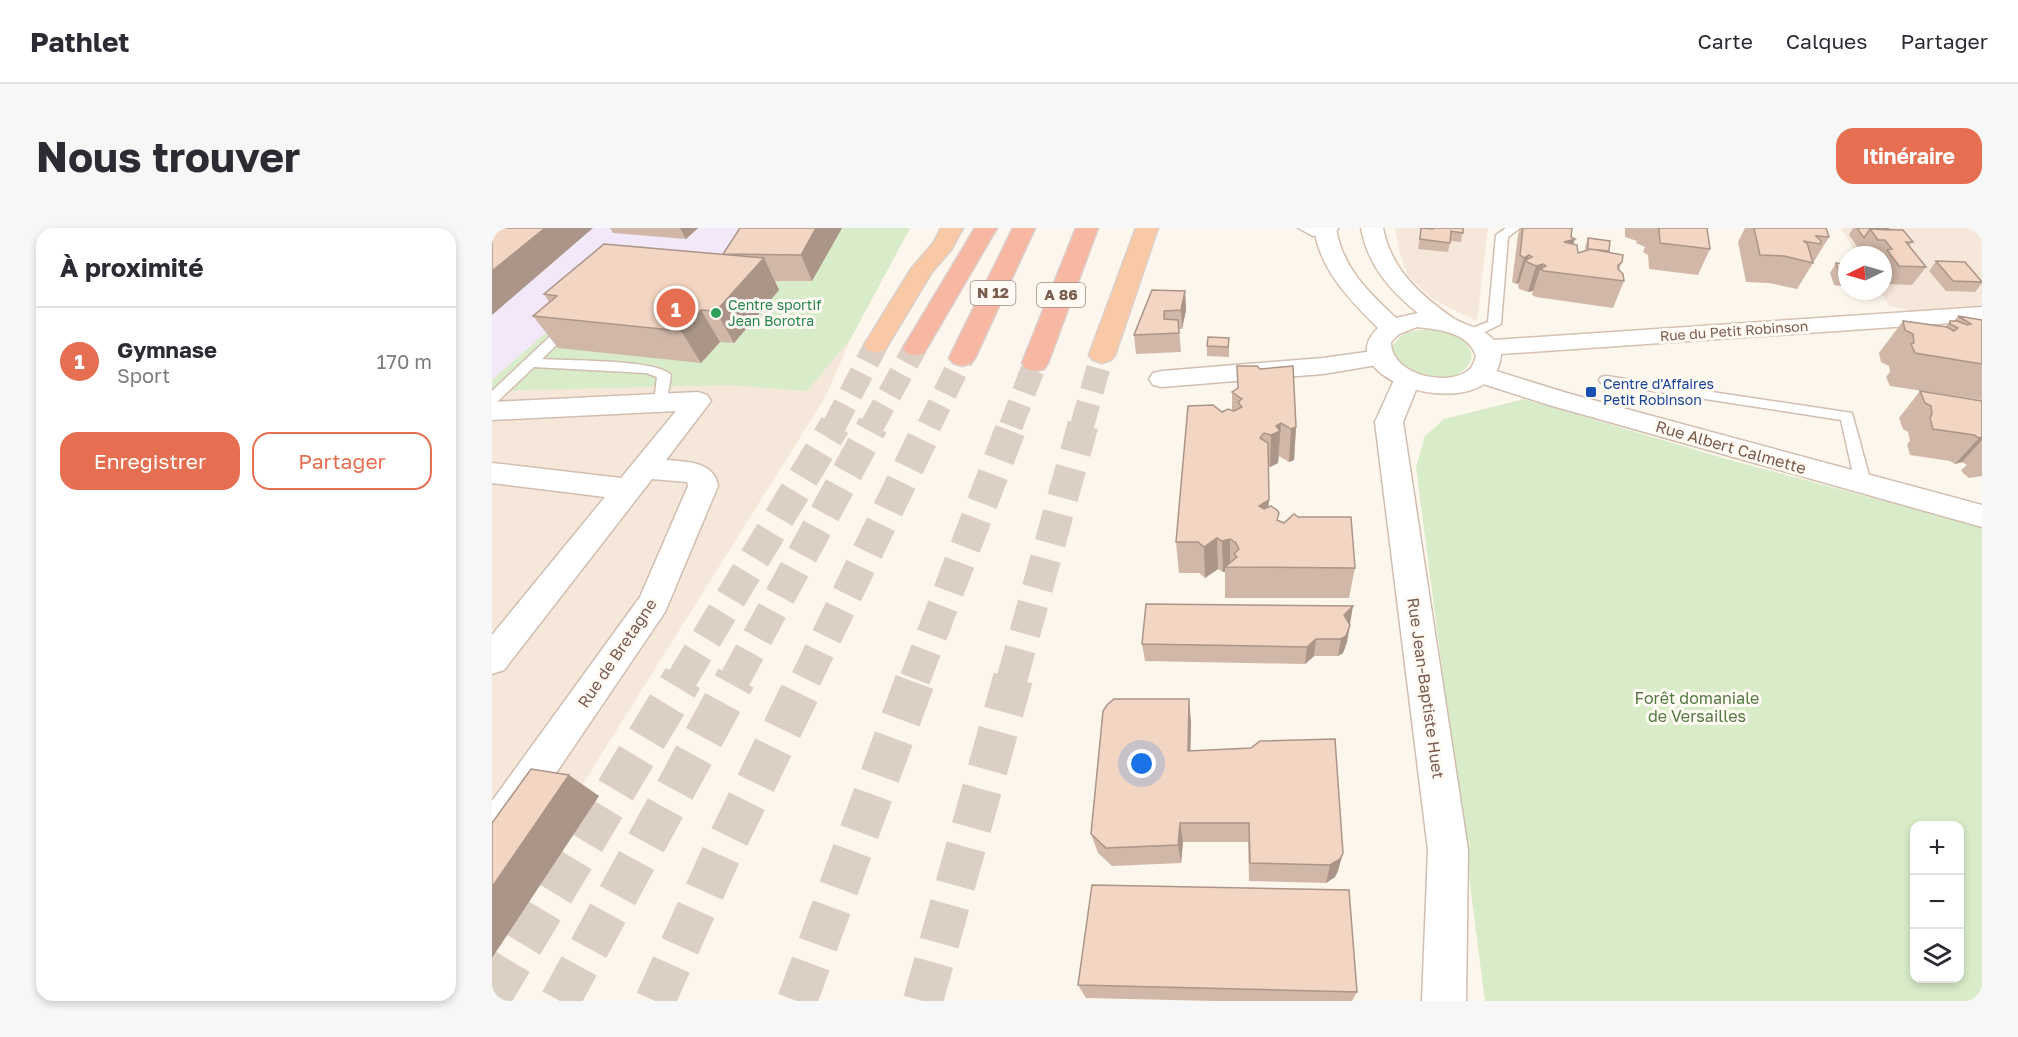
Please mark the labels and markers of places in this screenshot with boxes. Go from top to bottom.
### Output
pin: 1 [656,286,696,331]
place label: Centre sportif Jean Borotra [728,296,821,329]
marker: Centre sportif Jean Borotra [709,306,723,320]
place label: Centre d'Affaires Petit Robinson [1603,375,1714,408]
marker: Centre d'Affaires Petit Robinson [1584,385,1598,399]

